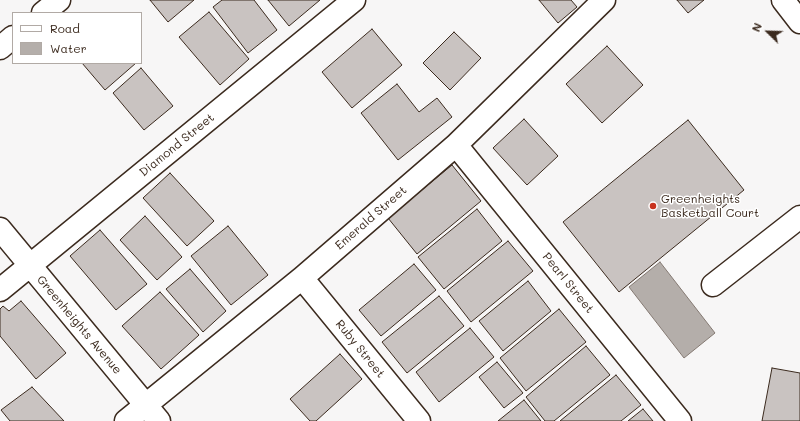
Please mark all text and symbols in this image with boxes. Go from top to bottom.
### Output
legend [12,12,142,64]
north arrow [748,12,788,52]
text: Road [50,20,80,36]
text: N [748,20,765,34]
text: Water [50,40,87,56]
street label: Diamond Street [137,110,217,180]
street label: Emerald Street [332,183,410,253]
place label: Greenheights Basketball Court [661,192,759,220]
marker: Greenheights Basketball Court [648,201,658,211]
street label: Pearl Street [539,250,597,316]
street label: Greenheights Avenue [33,273,125,377]
street label: Ruby Street [332,317,388,381]

